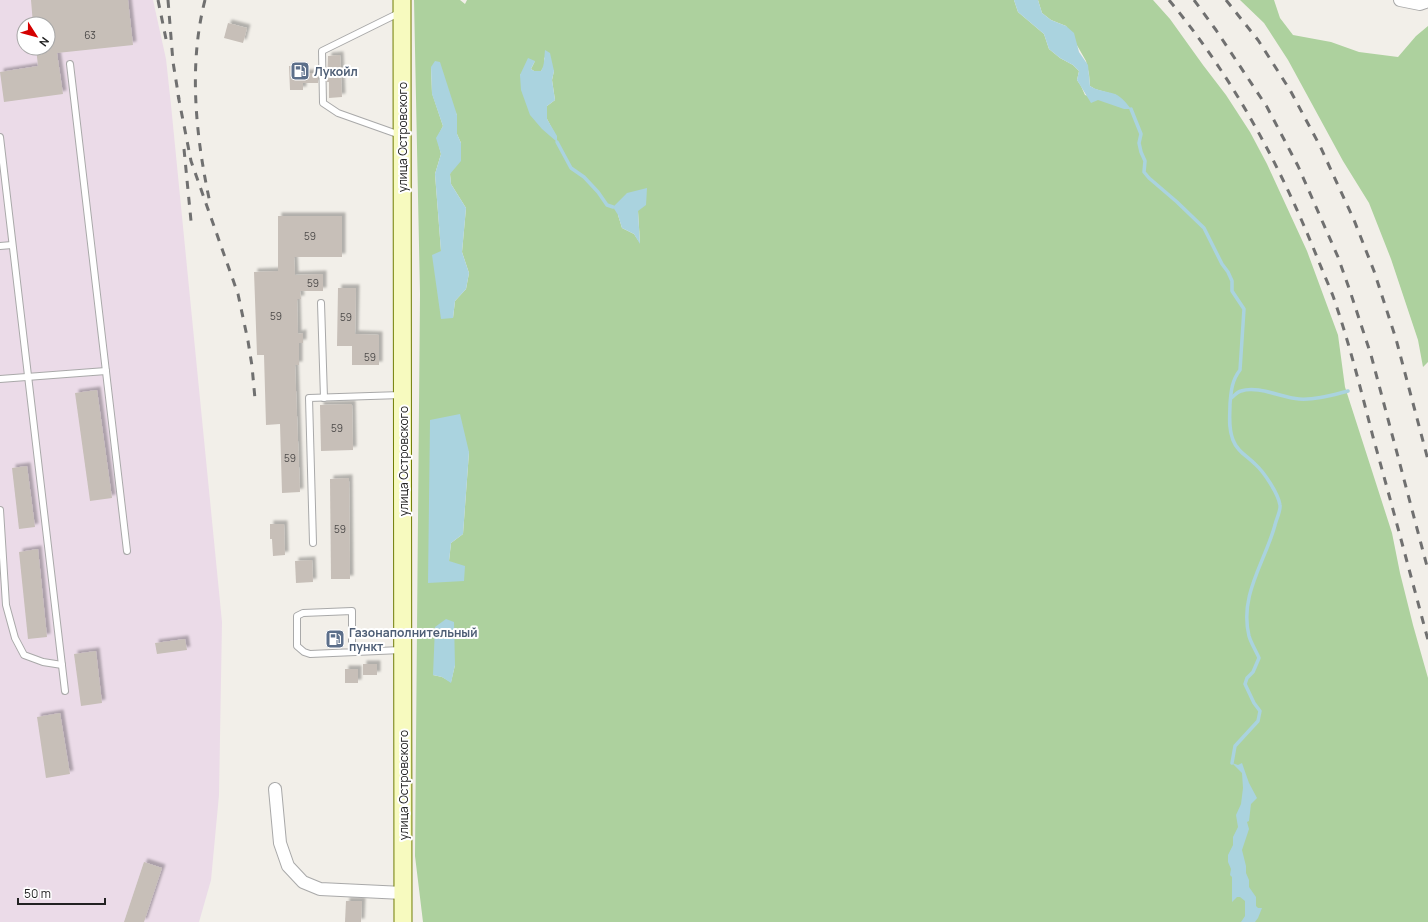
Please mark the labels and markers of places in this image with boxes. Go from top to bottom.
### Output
fuel station icon: Лукойл [289,60,311,82]
place label: Лукойл [314,63,358,80]
place label: Газонаполнительный пункт [349,624,478,655]
fuel station icon: Газонаполнительный пункт [324,628,346,650]

